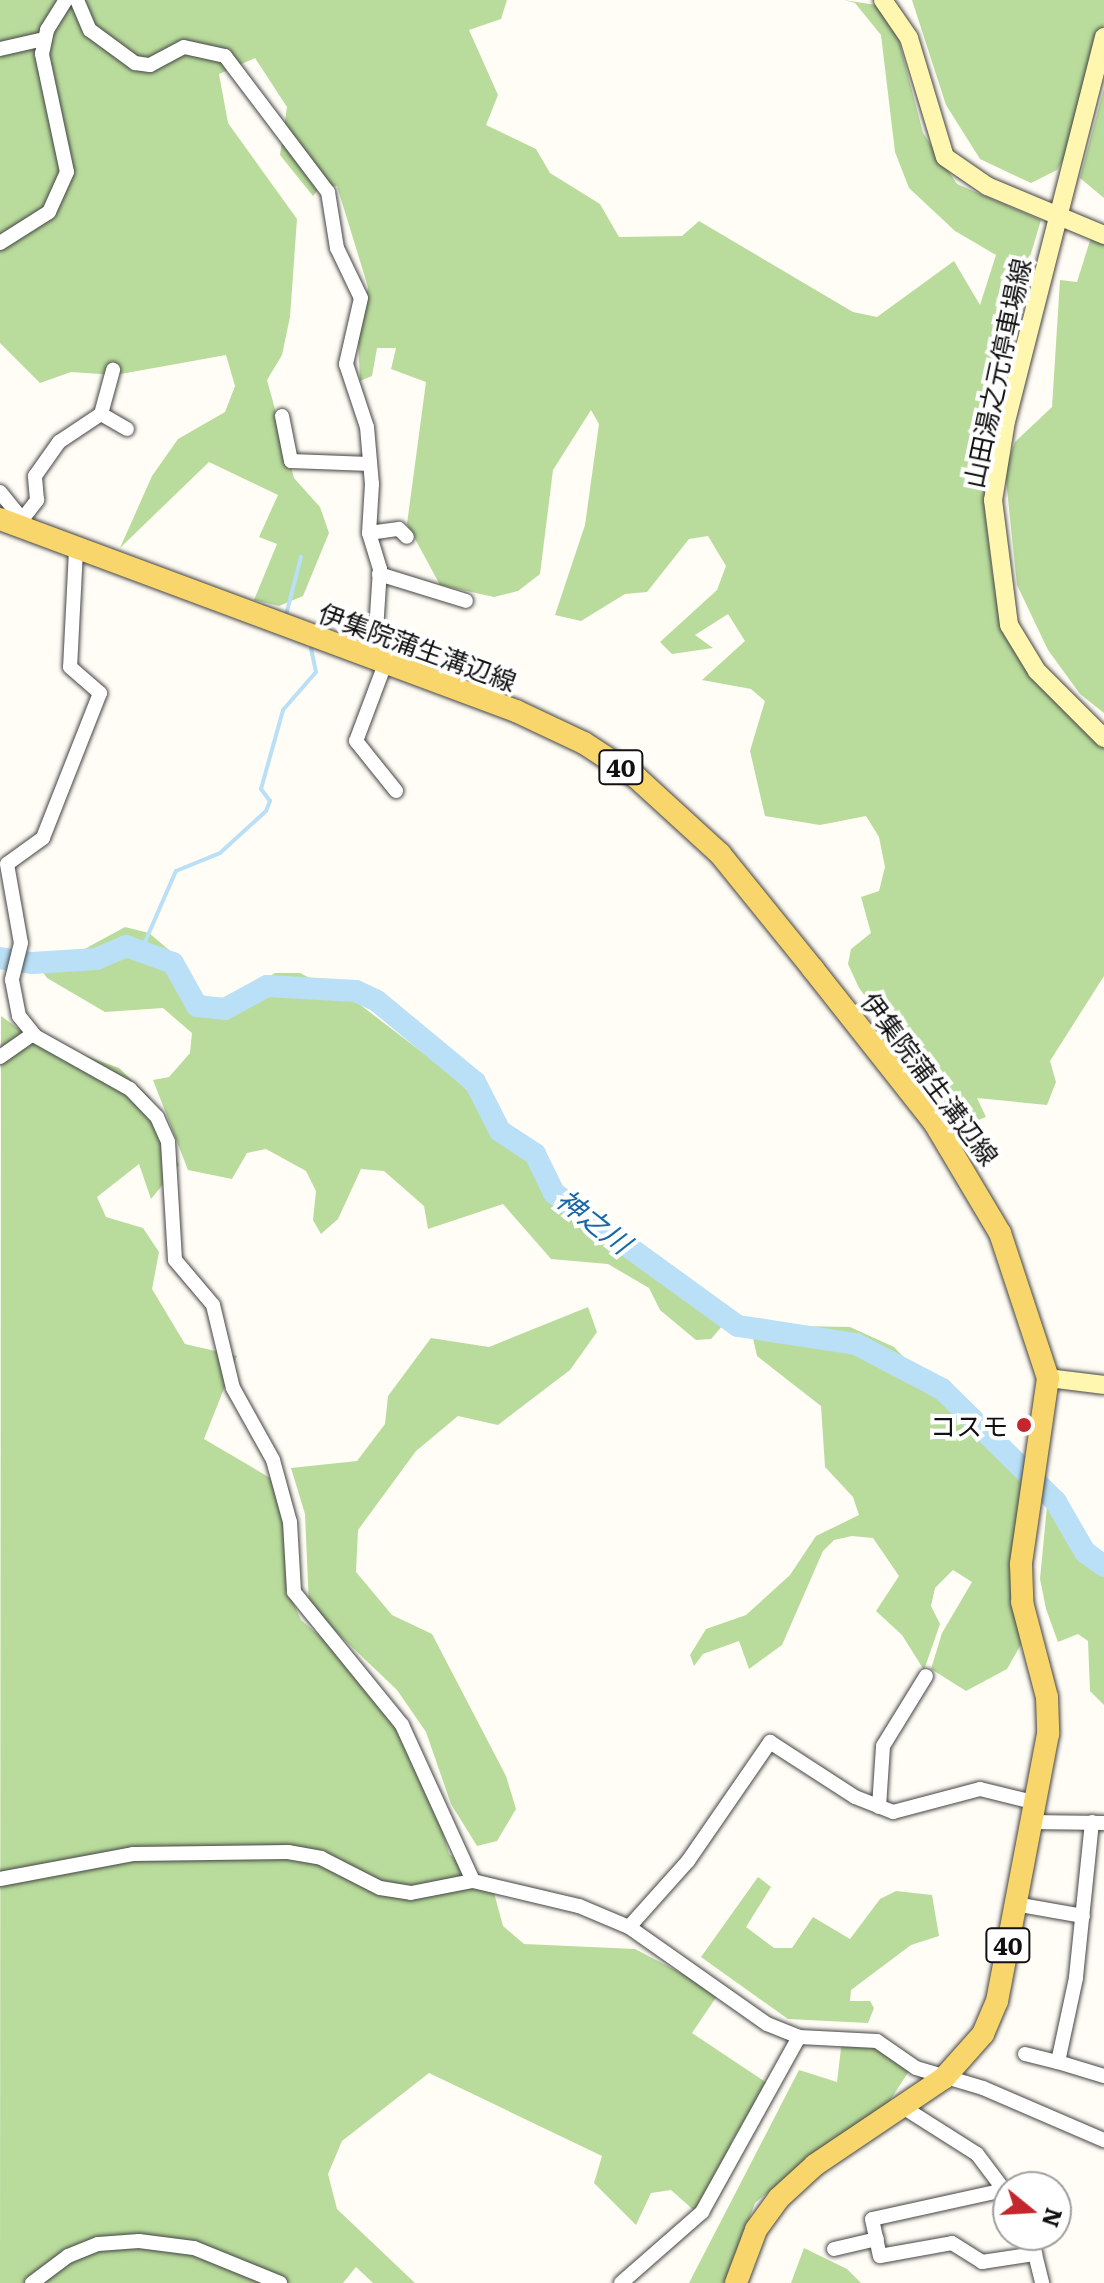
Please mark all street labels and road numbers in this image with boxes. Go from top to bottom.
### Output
street label: 山田湯之元停車場線 [956,255,1036,491]
street label: 伊集院蒲生溝辺線 [315,596,521,696]
road number: 40 [597,747,645,787]
street label: 伊集院蒲生溝辺線 [856,986,1006,1170]
road number: 40 [984,1925,1032,1965]

